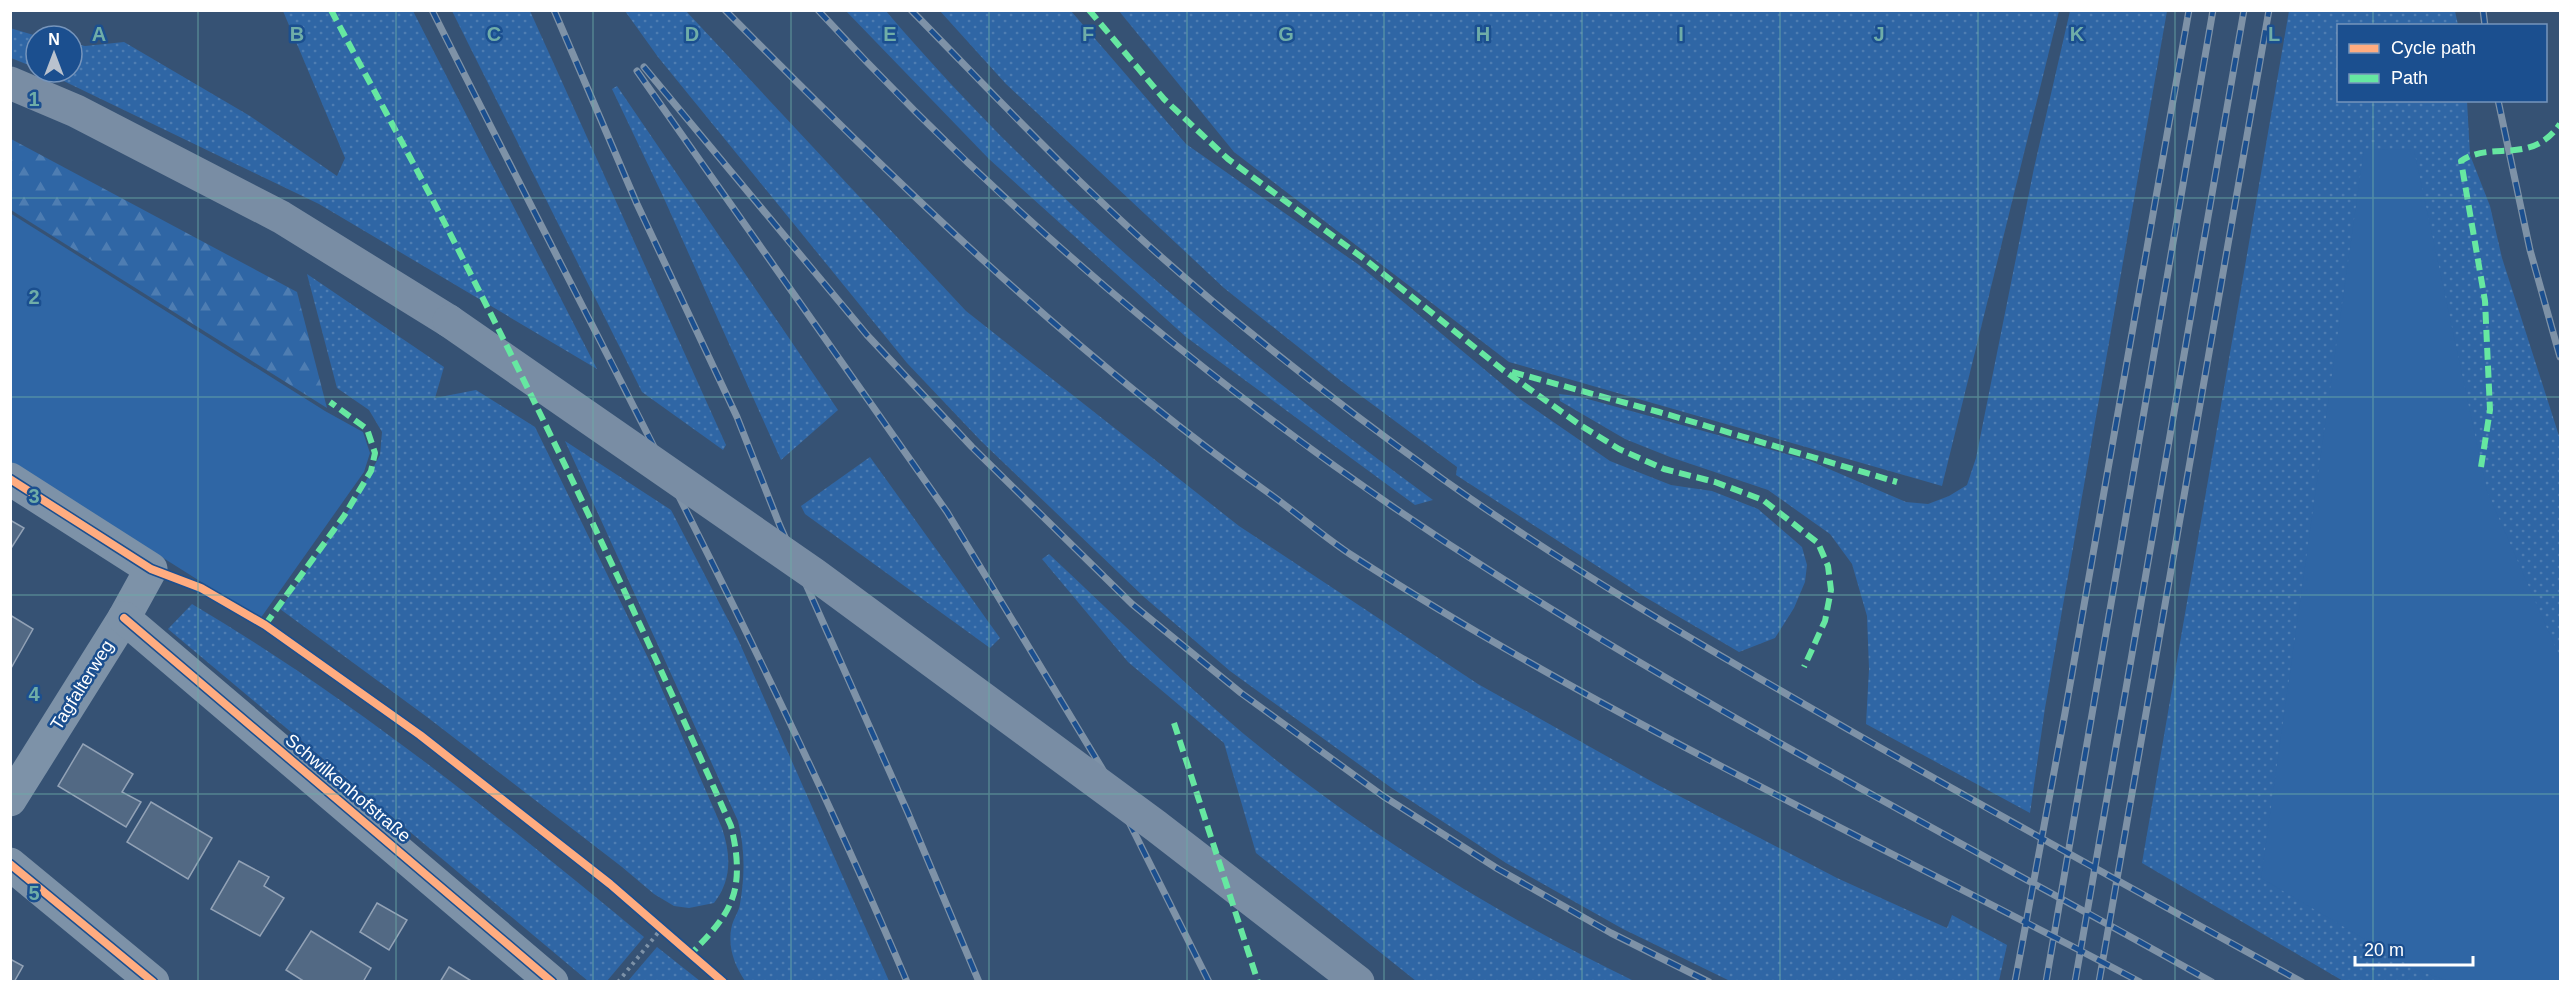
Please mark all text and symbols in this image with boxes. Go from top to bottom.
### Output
text: A [92,23,106,45]
text: B [290,23,304,45]
text: C [487,23,501,45]
text: D [685,23,699,45]
text: E [883,23,897,45]
text: F [1082,23,1094,45]
text: G [1278,23,1294,45]
text: H [1476,23,1490,45]
text: I [1678,23,1684,45]
text: J [1873,23,1885,45]
text: K [2070,23,2085,45]
text: L [2268,23,2280,45]
north arrow [24,24,84,84]
legend [2337,24,2547,102]
text: N [48,31,60,48]
text: Cycle path [2391,38,2476,58]
text: Path [2391,68,2428,88]
text: 1 [28,88,40,110]
text: 2 [28,286,40,308]
text: 3 [28,485,40,507]
street label: Tagfalterweg [46,636,118,734]
text: 4 [28,683,40,705]
street label: Schwilkenhofstraße [281,730,415,846]
text: 5 [28,882,40,904]
scale bar [2355,929,2474,967]
text: 20 m [2364,940,2404,960]

